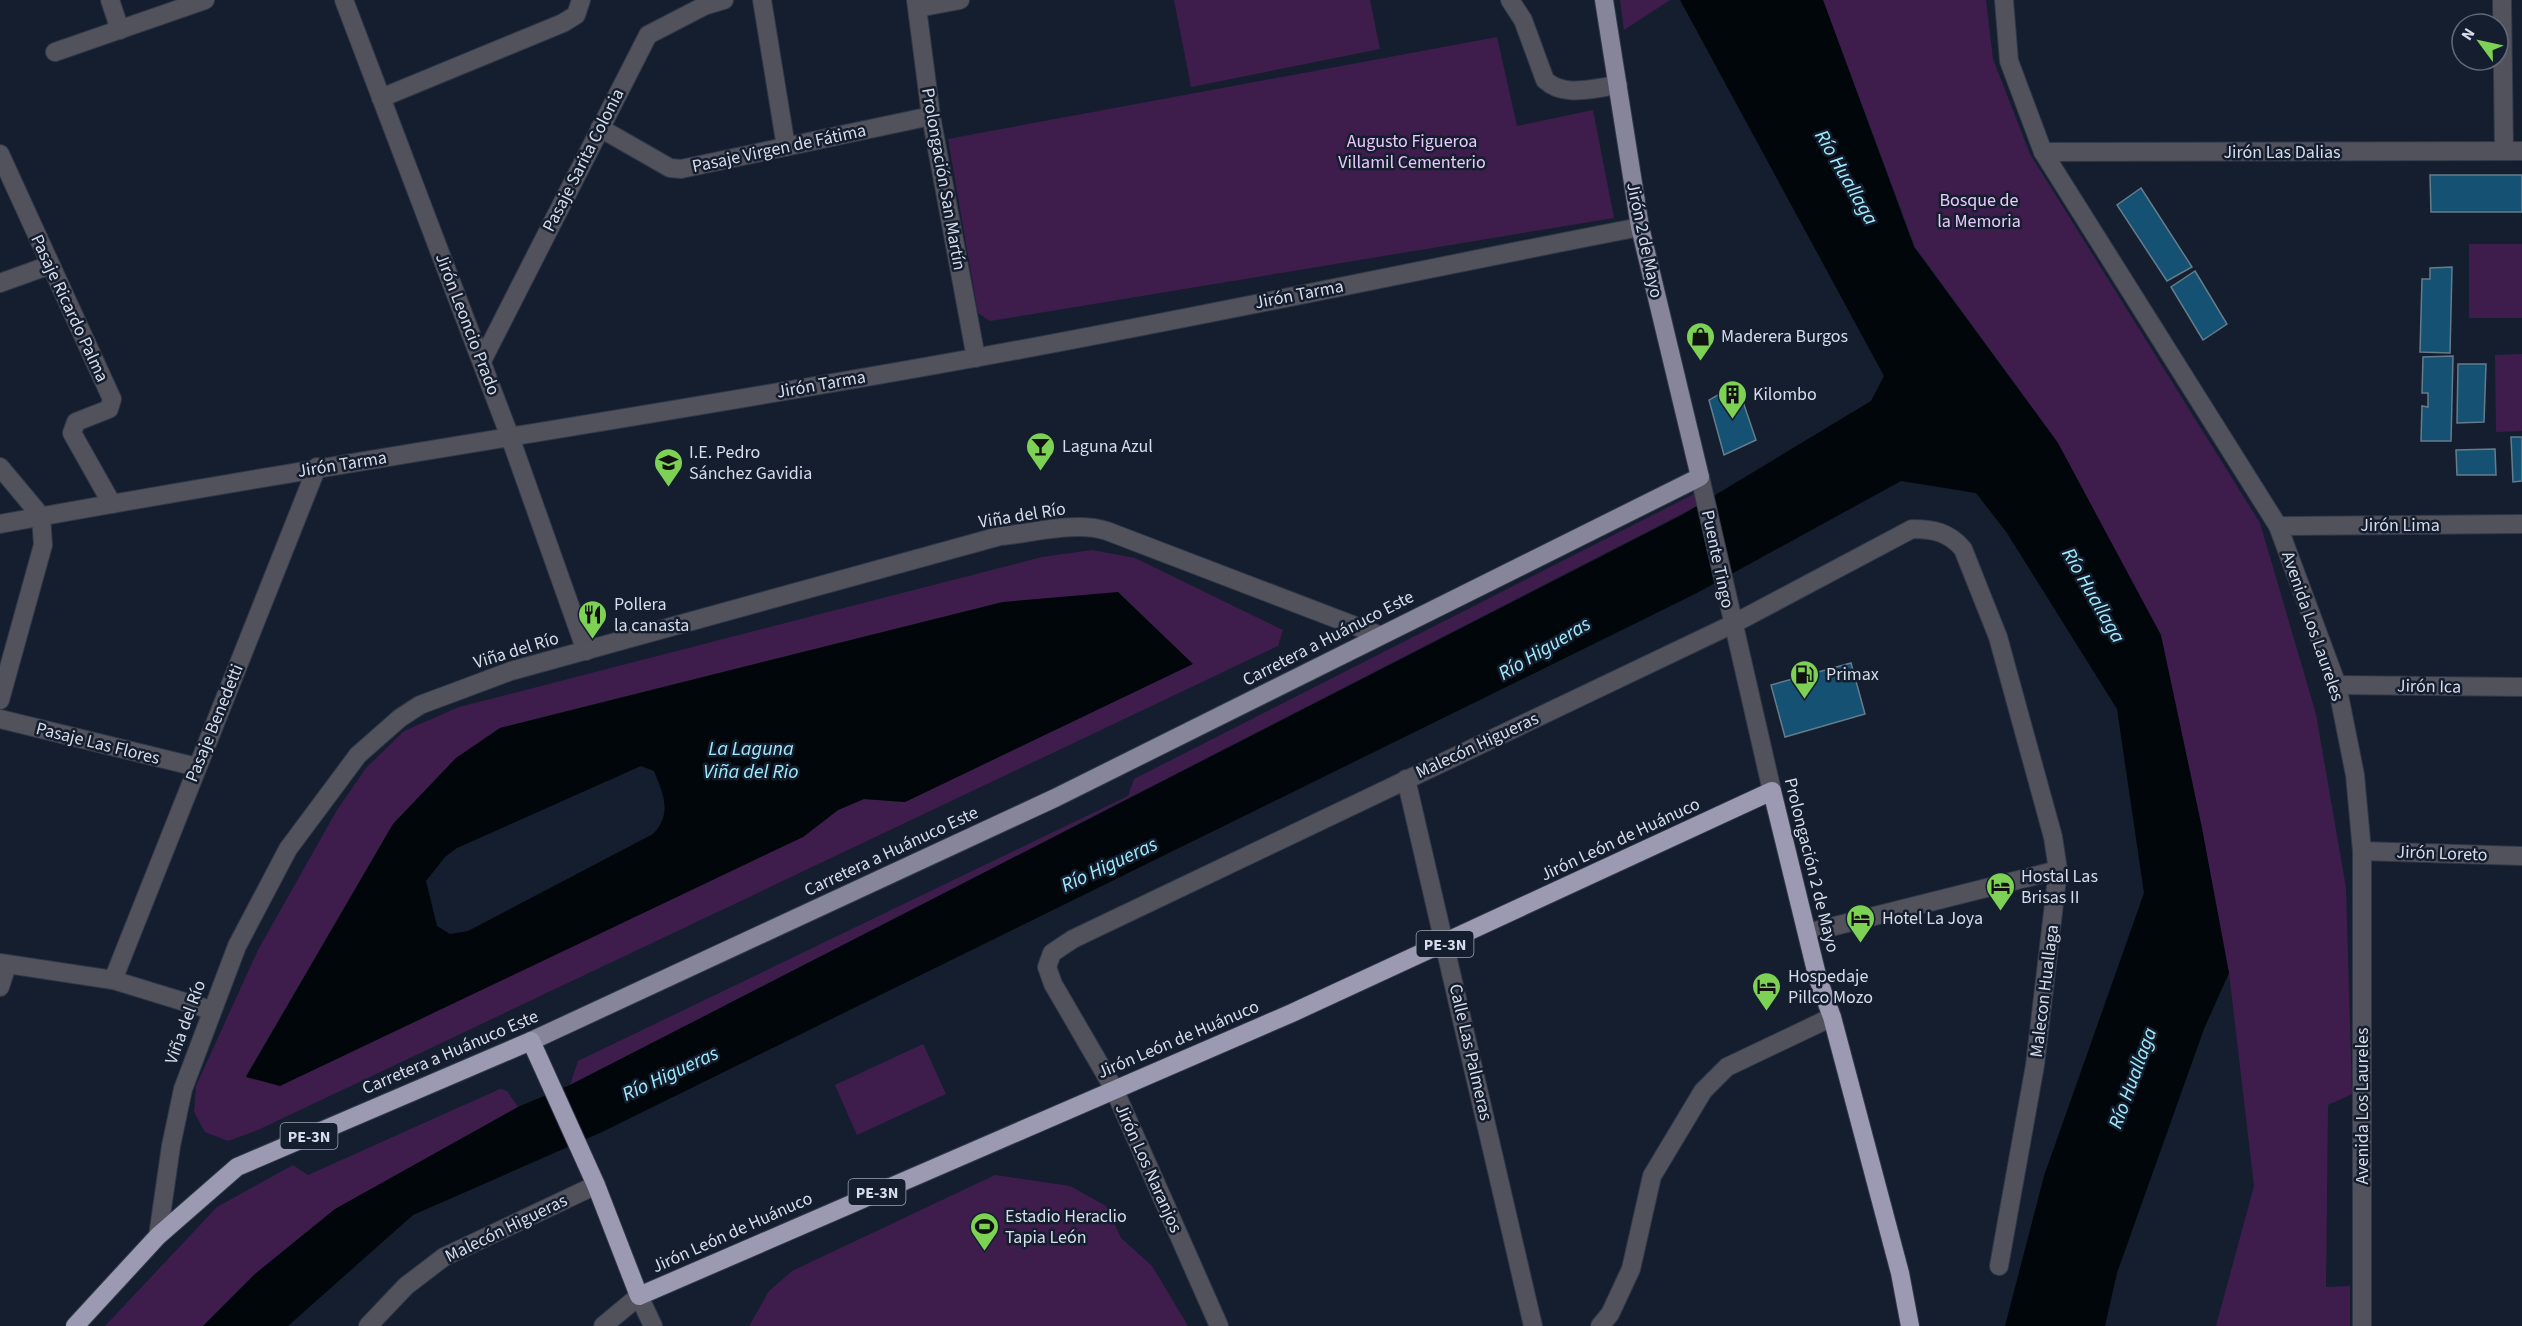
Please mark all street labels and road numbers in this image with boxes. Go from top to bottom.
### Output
street label: Pasaje Sarita Colonia [537,84,630,236]
street label: Prolongación San Martín [915,86,972,272]
street label: Pasaje Virgen de Fátima [690,118,868,179]
street label: Jirón Las Dalias [2223,140,2341,165]
street label: Jirón 2 de Mayo [1620,180,1669,300]
street label: Pasaje Ricardo Palma [24,230,115,386]
street label: Jirón Leoncio Prado [429,250,506,399]
street label: Jirón Tarma [1253,274,1346,315]
street label: Jirón Tarma [775,364,868,405]
street label: Jirón Tarma [296,445,388,484]
street label: Viña del Río [977,496,1067,535]
street label: Puente Tingo [1695,508,1740,610]
street label: Jirón Lima [2360,513,2440,538]
street label: Avenida Los Laureles [2275,548,2350,704]
street label: Carretera a Huánuco Este [1238,584,1418,693]
street label: Viña del Río [471,626,562,675]
street label: Pasaje Benedetti [179,660,250,786]
street label: Jirón Ica [2397,673,2461,700]
street label: Malecón Higueras [1412,706,1543,785]
street label: Pasaje Las Flores [33,716,162,771]
street label: Prolongación 2 de Mayo [1778,775,1845,955]
street label: Jirón León de Huánuco [1536,791,1704,887]
street label: Carretera a Huánuco Este [800,800,982,903]
street label: Jirón Loreto [2396,839,2488,868]
street label: Malecon Huallaga [2024,923,2065,1059]
road number: PE-3N [1416,931,1474,957]
street label: Viña del Río [159,977,212,1068]
street label: Calle Las Palmeras [1443,981,1498,1123]
street label: Jirón León de Huánuco [1094,994,1263,1085]
street label: Carretera a Huánuco Este [358,1004,542,1101]
street label: Avenida Los Laureles [2350,1028,2375,1184]
street label: Jirón Los Naranjos [1109,1100,1188,1237]
road number: PE-3N [280,1123,338,1149]
road number: PE-3N [848,1179,906,1205]
street label: Jirón León de Huánuco [648,1186,816,1279]
street label: Malecón Higueras [441,1188,572,1269]

